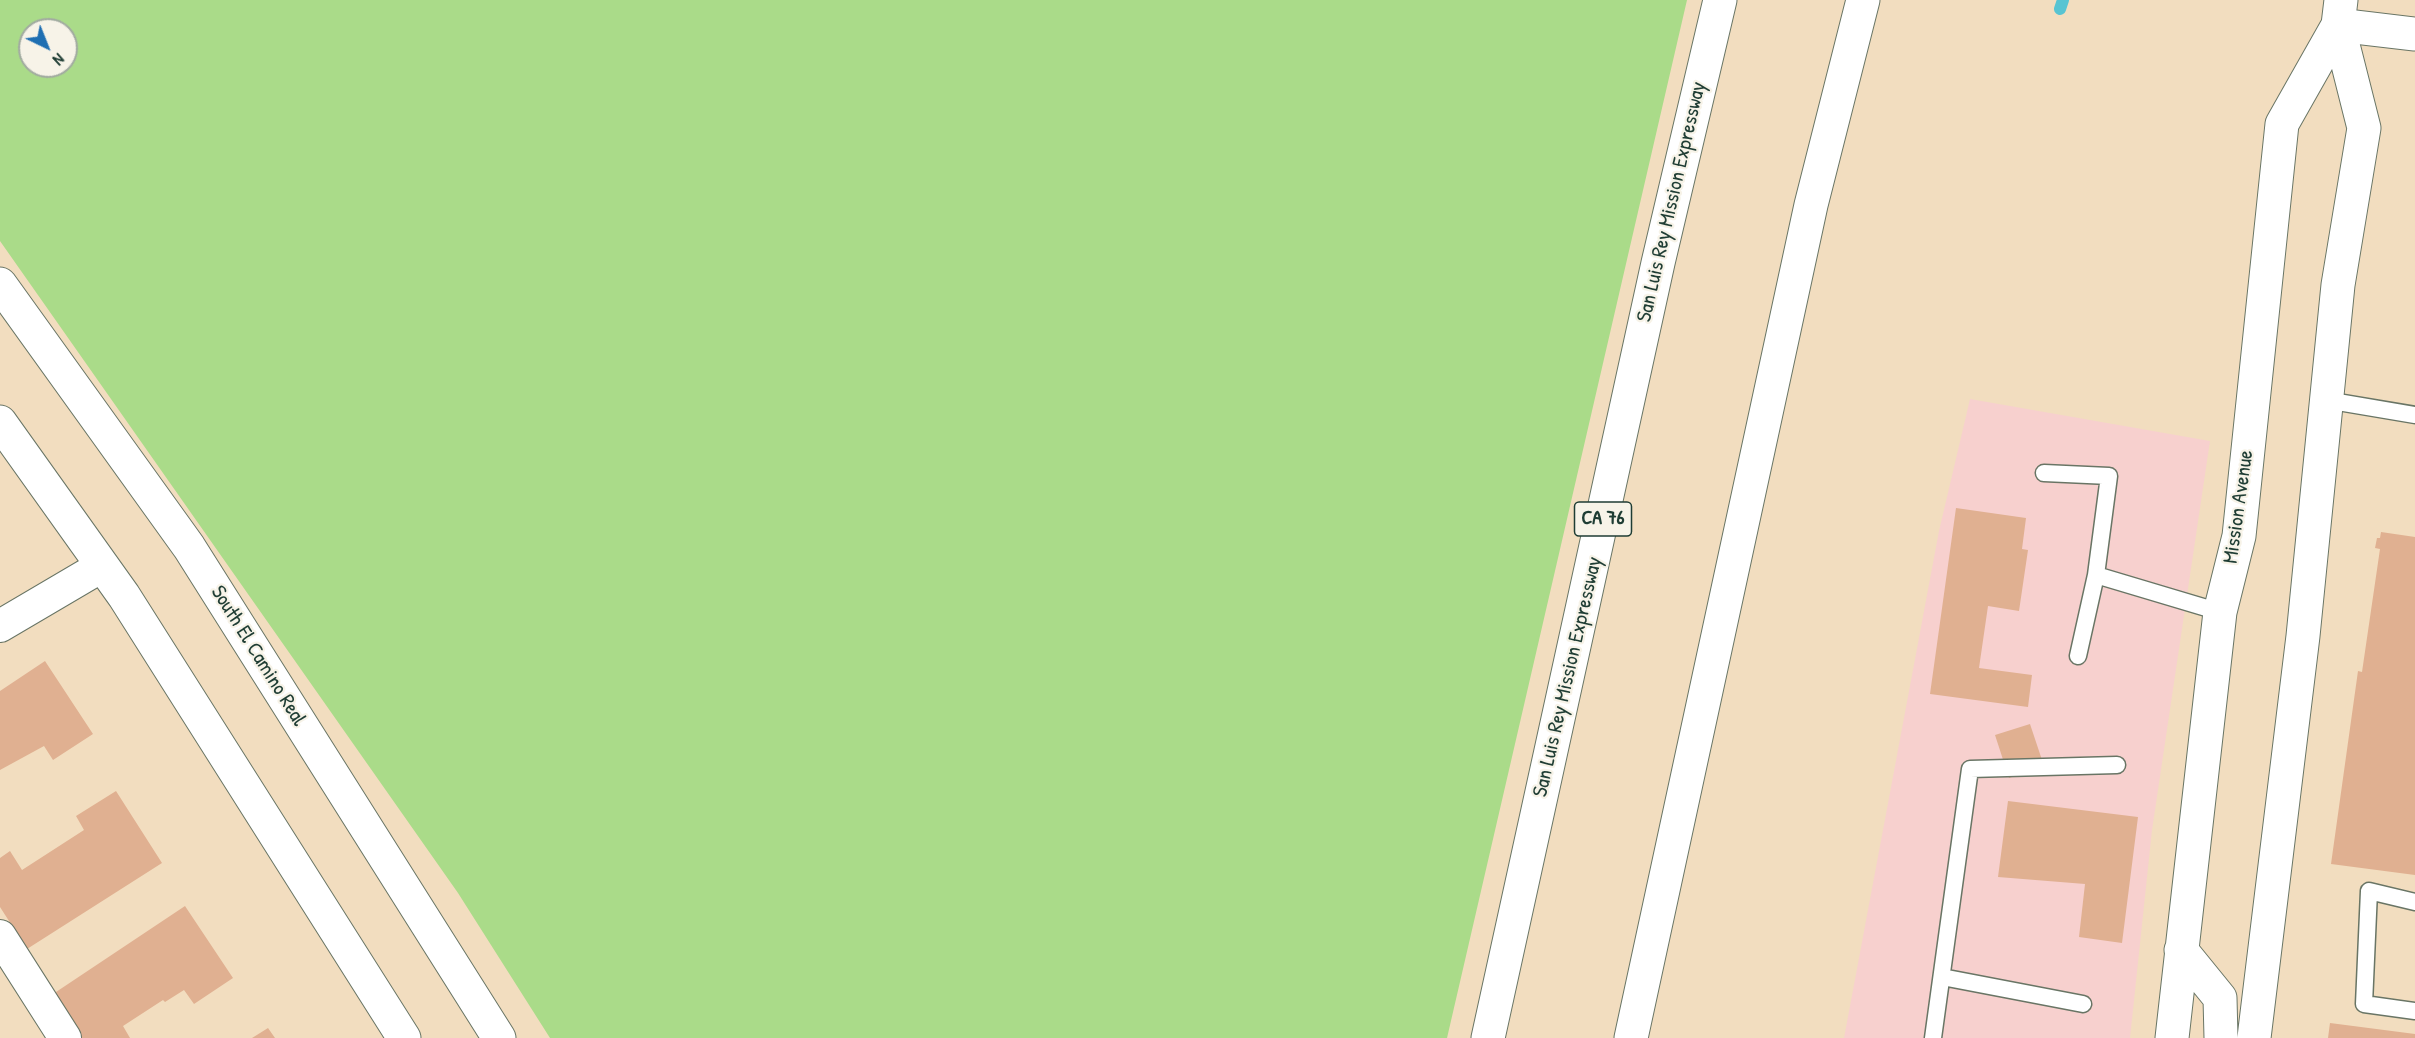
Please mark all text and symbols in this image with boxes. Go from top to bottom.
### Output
north arrow [18,18,78,78]
text: N [48,49,70,71]
street label: San Luis Rey Mission Expressway [1632,80,1712,324]
street label: Mission Avenue [2219,449,2259,565]
road number: CA 76 [1574,502,1632,536]
street label: San Luis Rey Mission Expressway [1528,555,1608,799]
street label: South El Camino Real [205,581,311,731]

